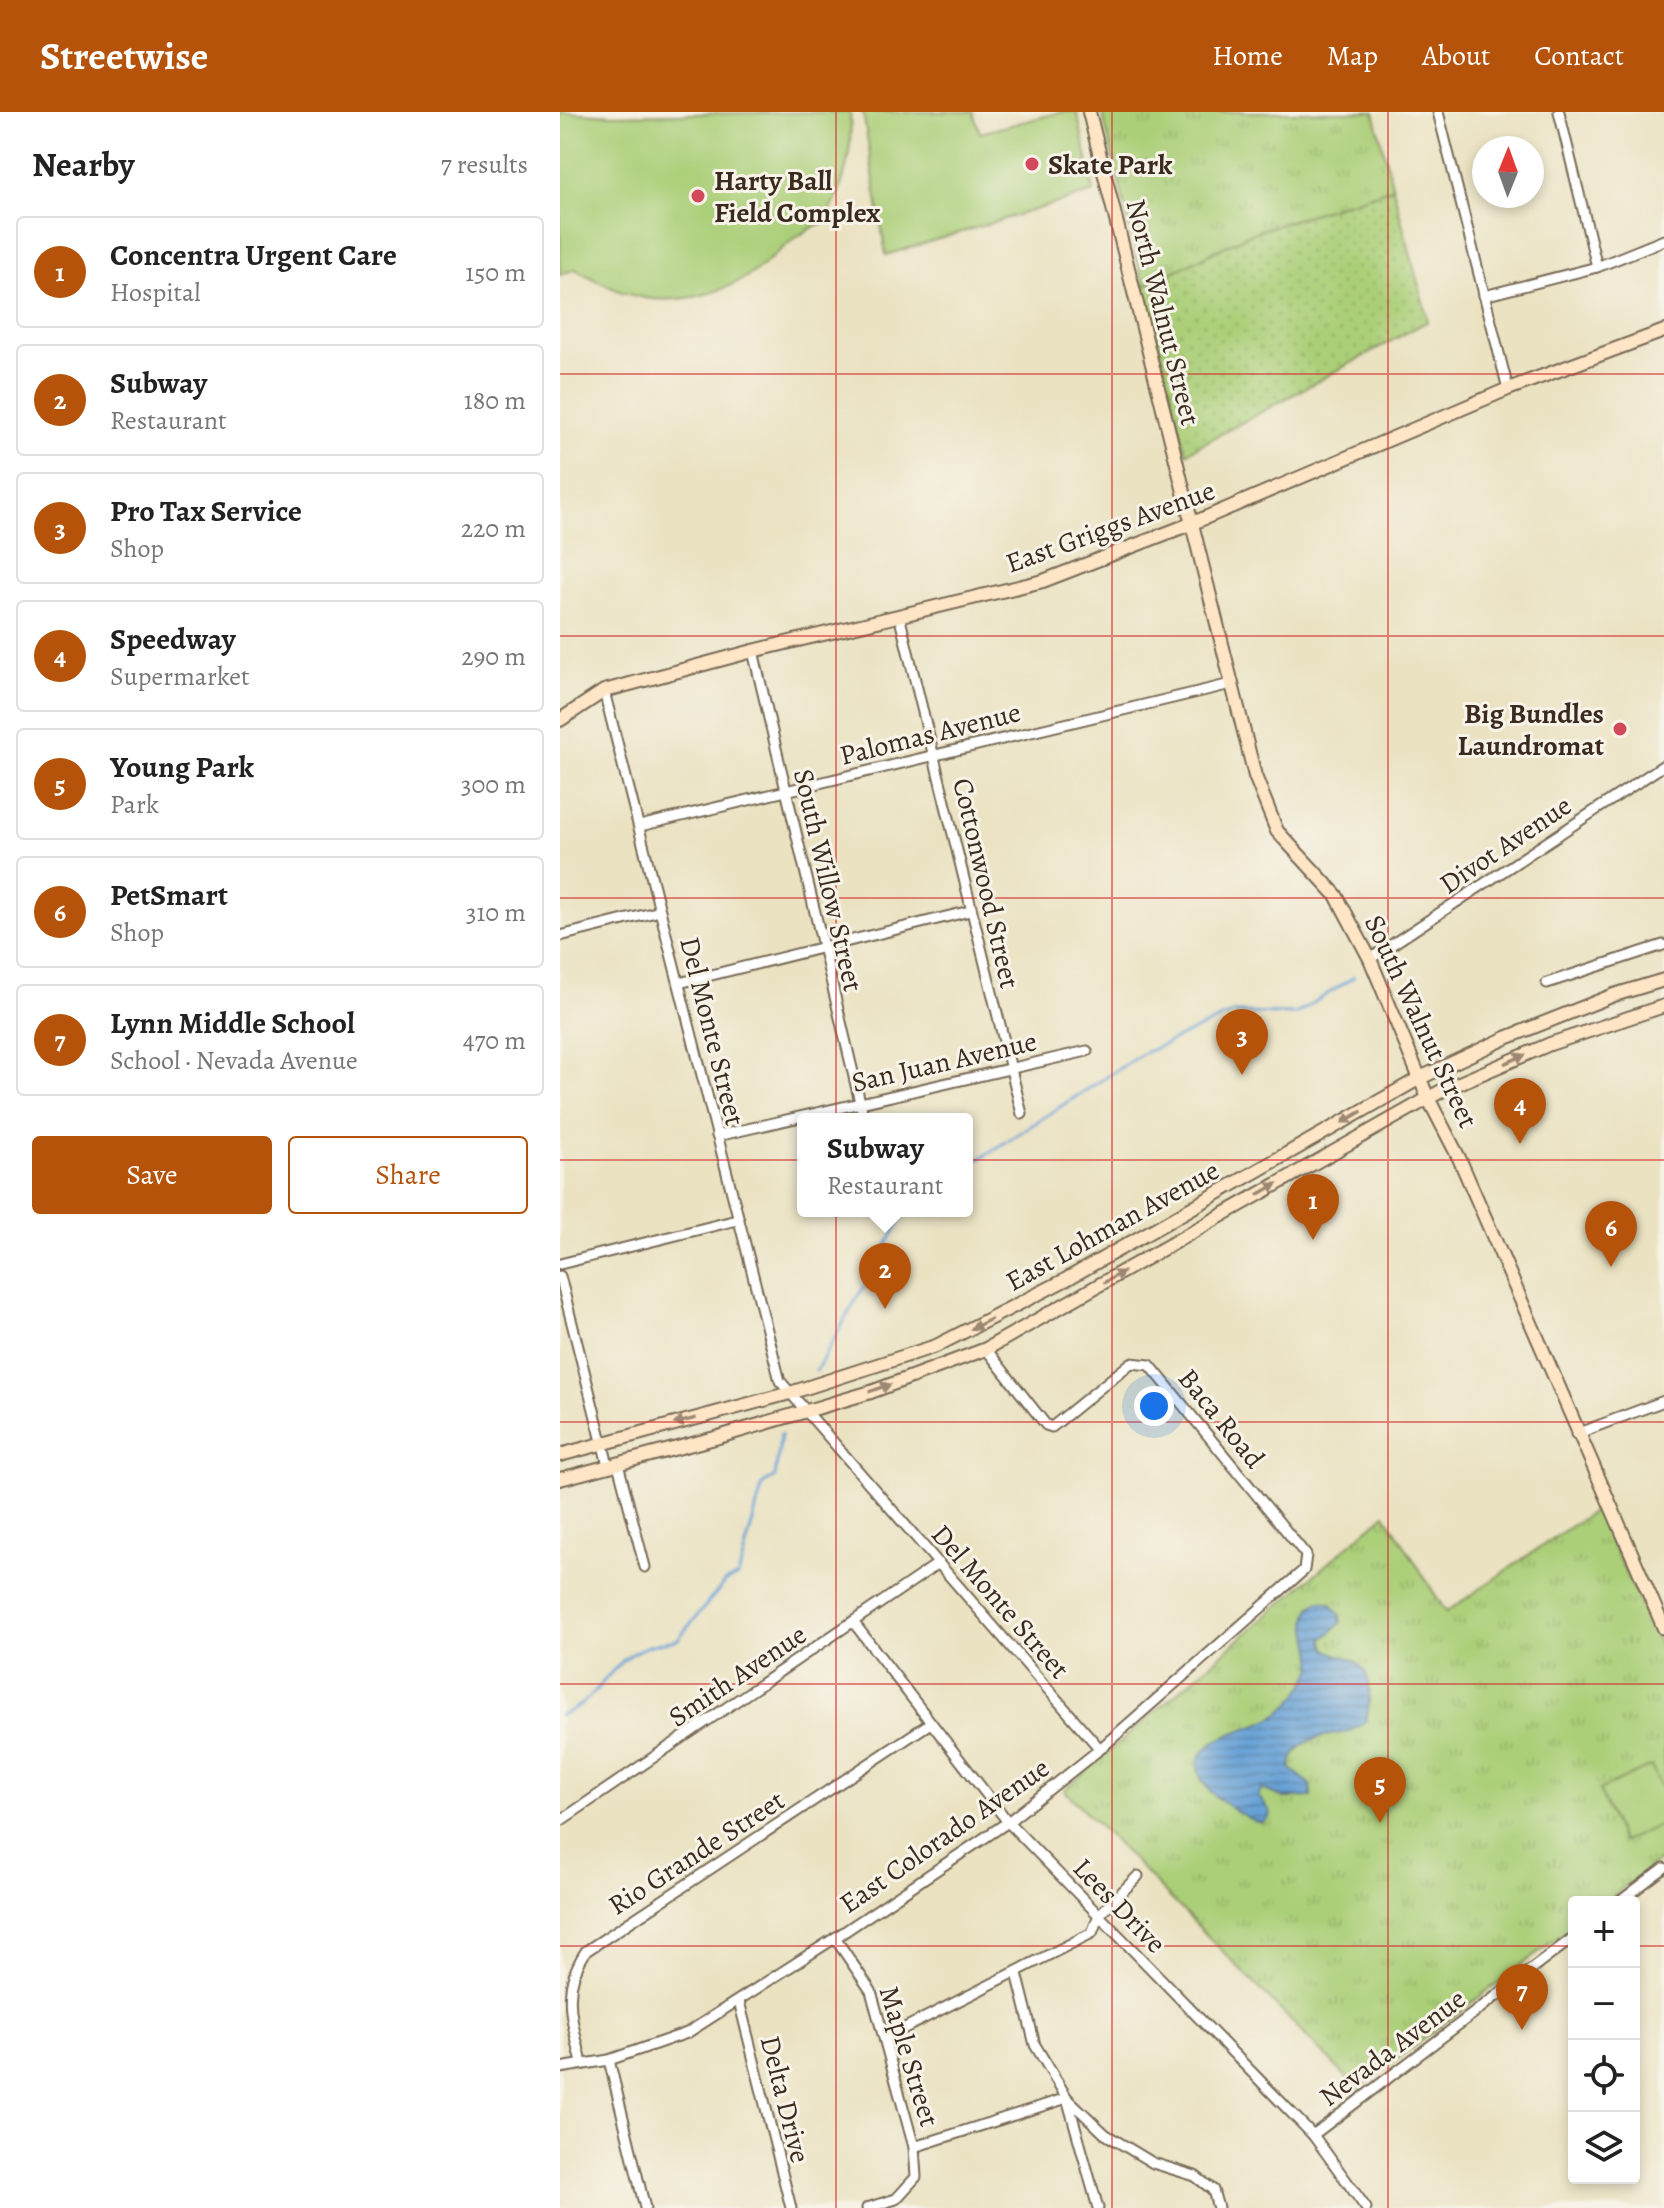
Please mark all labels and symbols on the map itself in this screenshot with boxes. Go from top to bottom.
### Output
north arrow [1472,136,1544,208]
place label: Skate Park [1048,146,1173,184]
marker: Skate Park [1023,155,1041,173]
place label: Harty Ball Field Complex [714,162,880,232]
marker: Harty Ball Field Complex [689,187,707,205]
street label: North Walnut Street [1117,195,1210,429]
street label: East Griggs Avenue [1000,471,1220,582]
street label: Palomas Avenue [836,693,1025,775]
place label: Big Bundles Laundromat [1458,695,1604,765]
marker: Big Bundles Laundromat [1611,720,1629,738]
street label: South Willow Street [784,765,872,995]
street label: Cottonwood Street [943,774,1029,992]
street label: Divot Avenue [1432,787,1579,903]
street label: South Walnut Street [1355,909,1487,1134]
street label: Del Monte Street [670,933,754,1130]
pin: 3 [1216,1009,1268,1075]
street label: San Juan Avenue [848,1022,1041,1102]
one-way arrow [1503,1053,1527,1066]
pin: 4 [1494,1078,1546,1144]
one-way arrow [1341,1110,1363,1124]
street label: East Lohman Avenue [999,1151,1226,1300]
pin: 1 [1287,1174,1339,1240]
one-way arrow [1257,1182,1279,1196]
pin: 6 [1585,1201,1637,1267]
pin: 2 [859,1243,911,1309]
one-way arrow [1103,1270,1125,1284]
one-way arrow [970,1317,993,1331]
street label: Baca Road [1169,1361,1274,1477]
one-way arrow [869,1382,893,1394]
your location [1134,1386,1174,1426]
one-way arrow [673,1416,698,1428]
street label: Del Monte Street [923,1516,1078,1687]
street label: Smith Avenue [661,1616,814,1736]
street label: East Colorado Avenue [832,1749,1057,1923]
pin: 5 [1354,1757,1406,1823]
street label: Rio Grande Street [601,1782,792,1924]
street label: Lees Drive [1064,1850,1174,1962]
pin: 7 [1496,1964,1548,2030]
street label: Nevada Avenue [1312,1980,1474,2115]
street label: Maple Street [870,1981,948,2131]
street label: Delta Drive [751,2032,819,2167]

